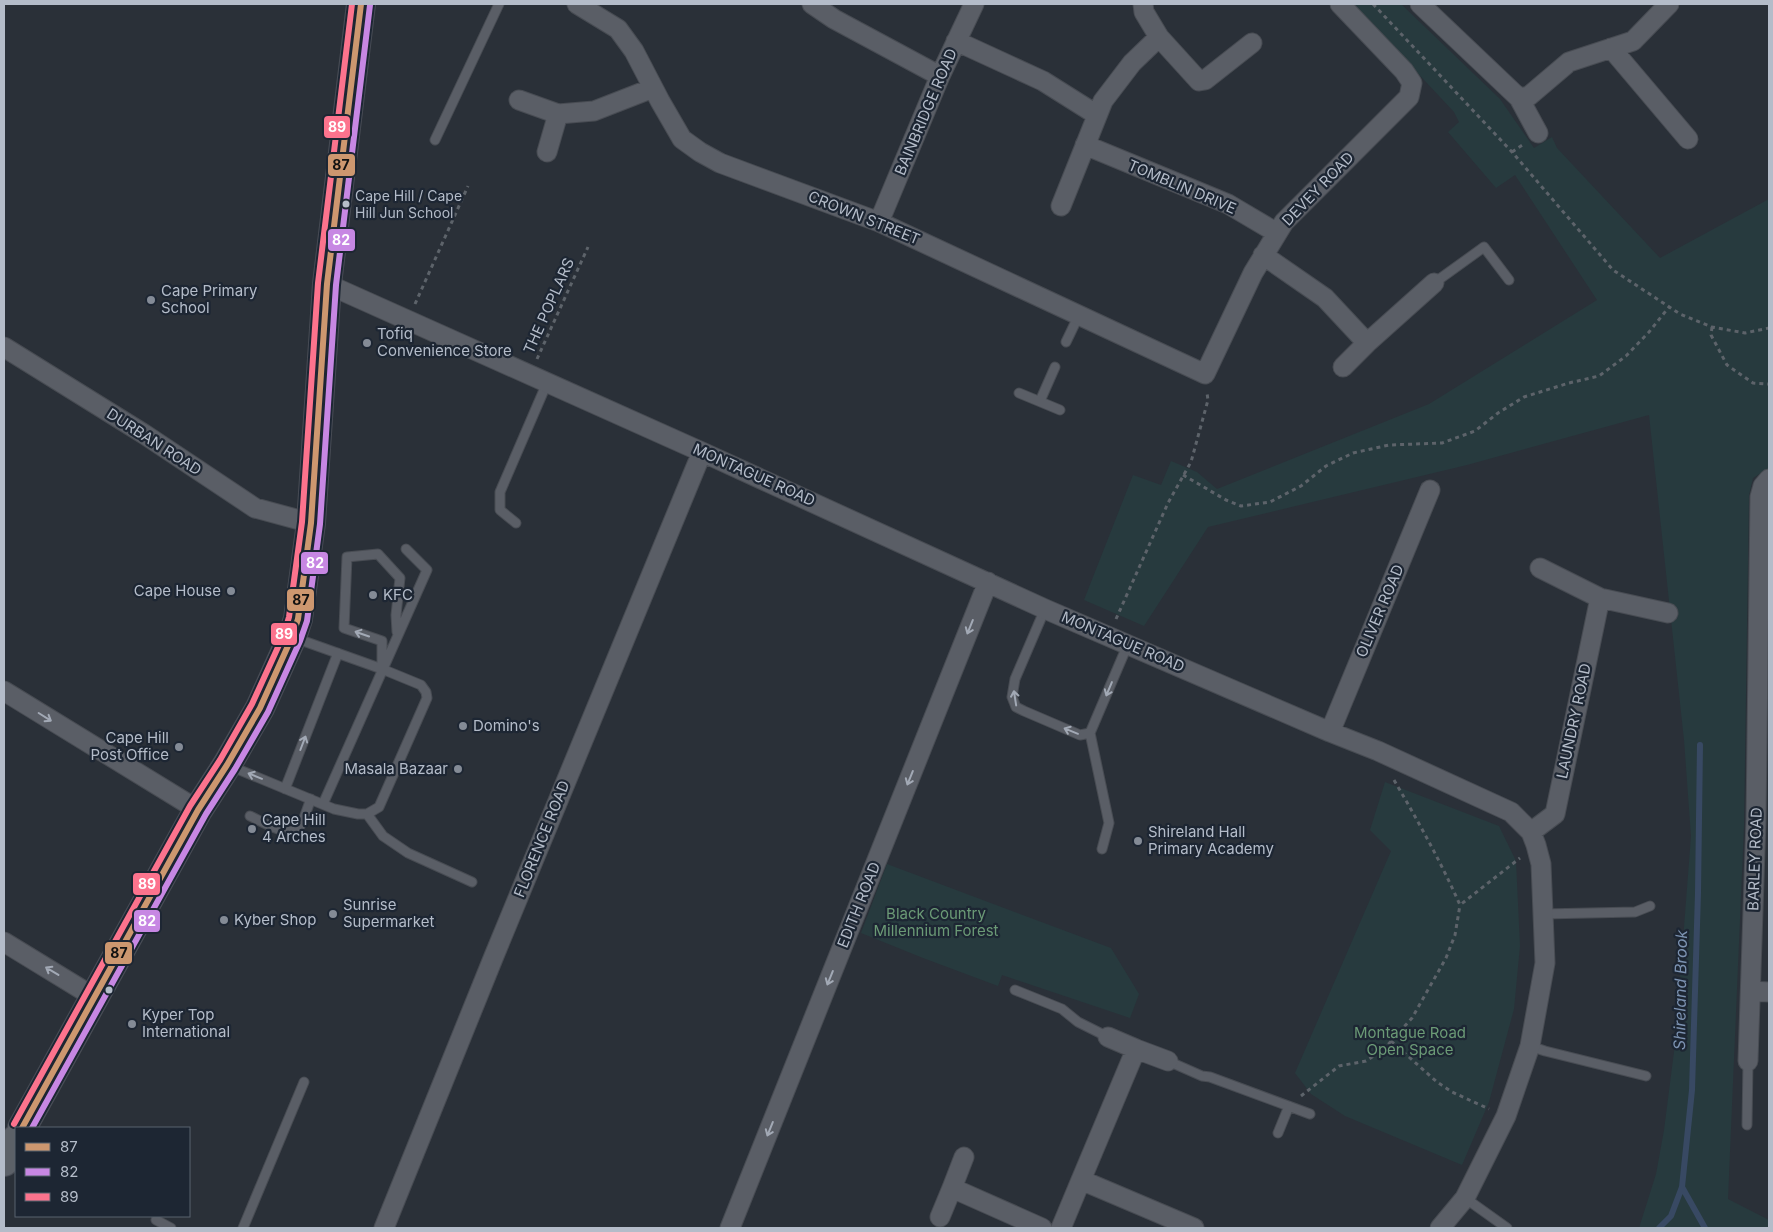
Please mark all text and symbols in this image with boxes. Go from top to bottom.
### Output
street label: BAINBRIDGE ROAD [890,45,961,178]
line badge: 89 [323,115,351,139]
text: 89 [328,118,346,135]
street label: DEVEY ROAD [1278,148,1358,230]
line badge: 87 [327,153,356,177]
street label: TOMBLIN DRIVE [1125,155,1239,218]
text: 87 [332,156,350,173]
street label: CROWN STREET [805,186,923,249]
place label: Cape Hill / Cape Hill Jun School [355,187,462,221]
marker: Cape Hill / Cape Hill Jun School [341,199,351,209]
line badge: 82 [327,228,356,252]
text: 82 [332,231,350,248]
street label: THE POPLARS [519,255,578,357]
place label: Cape Primary School [161,281,258,317]
marker: Cape Primary School [145,294,157,306]
place label: Tofiq Convenience Store [377,324,512,360]
marker: Tofiq Convenience Store [361,337,373,349]
street label: DURBAN ROAD [103,404,205,479]
street label: MONTAGUE ROAD [690,439,818,510]
line badge: 82 [300,551,329,575]
text: 82 [306,554,324,571]
street label: OLIVER ROAD [1351,562,1408,660]
place label: Cape House [134,581,221,600]
marker: Cape House [225,585,237,597]
place label: KFC [383,585,413,604]
line badge: 87 [286,588,315,612]
marker: KFC [367,589,379,601]
text: 87 [292,591,310,608]
street label: MONTAGUE ROAD [1059,607,1188,676]
one-way arrow [965,619,975,634]
line badge: 89 [270,622,298,646]
text: 89 [275,625,293,642]
one-way arrow [355,629,370,638]
street label: LAUNDRY ROAD [1552,662,1595,780]
one-way arrow [1103,681,1113,696]
one-way arrow [1009,691,1019,707]
one-way arrow [38,712,52,722]
place label: Domino's [473,716,540,735]
marker: Domino's [457,720,469,732]
one-way arrow [1063,726,1079,735]
place label: Cape Hill Post Office [91,728,169,764]
one-way arrow [298,736,308,751]
marker: Cape Hill Post Office [173,741,185,753]
place label: Masala Bazaar [344,759,448,778]
marker: Masala Bazaar [452,763,464,775]
one-way arrow [905,770,914,785]
one-way arrow [248,771,263,781]
street label: FLORENCE ROAD [509,778,574,900]
street label: BARLEY ROAD [1743,807,1766,911]
place label: Cape Hill 4 Arches [262,810,326,846]
place label: Shireland Hall Primary Academy [1148,822,1275,858]
marker: Cape Hill 4 Arches [246,823,258,835]
marker: Shireland Hall Primary Academy [1132,835,1144,847]
street label: EDITH ROAD [833,859,884,950]
line badge: 89 [132,872,161,896]
text: 89 [138,875,156,892]
place label: Sunrise Supermarket [343,895,434,931]
park label: Black Country Millennium Forest [873,904,999,940]
marker: Sunrise Supermarket [327,908,339,920]
line badge: 82 [133,909,161,933]
place label: Kyber Shop [234,910,316,929]
text: 82 [138,912,156,929]
marker: Kyber Shop [218,914,230,926]
water label: Shireland Brook [1669,929,1691,1050]
line badge: 87 [104,941,133,965]
text: 87 [110,944,128,961]
one-way arrow [46,966,60,976]
one-way arrow [825,970,834,985]
unlabelled marker [104,985,114,995]
place label: Kyper Top International [142,1005,230,1041]
marker: Kyper Top International [126,1018,138,1030]
park label: Montague Road Open Space [1354,1023,1466,1059]
one-way arrow [765,1121,774,1136]
legend [15,1127,190,1217]
text: 87 [60,1137,78,1156]
text: 82 [60,1162,78,1181]
text: 89 [60,1187,79,1206]

